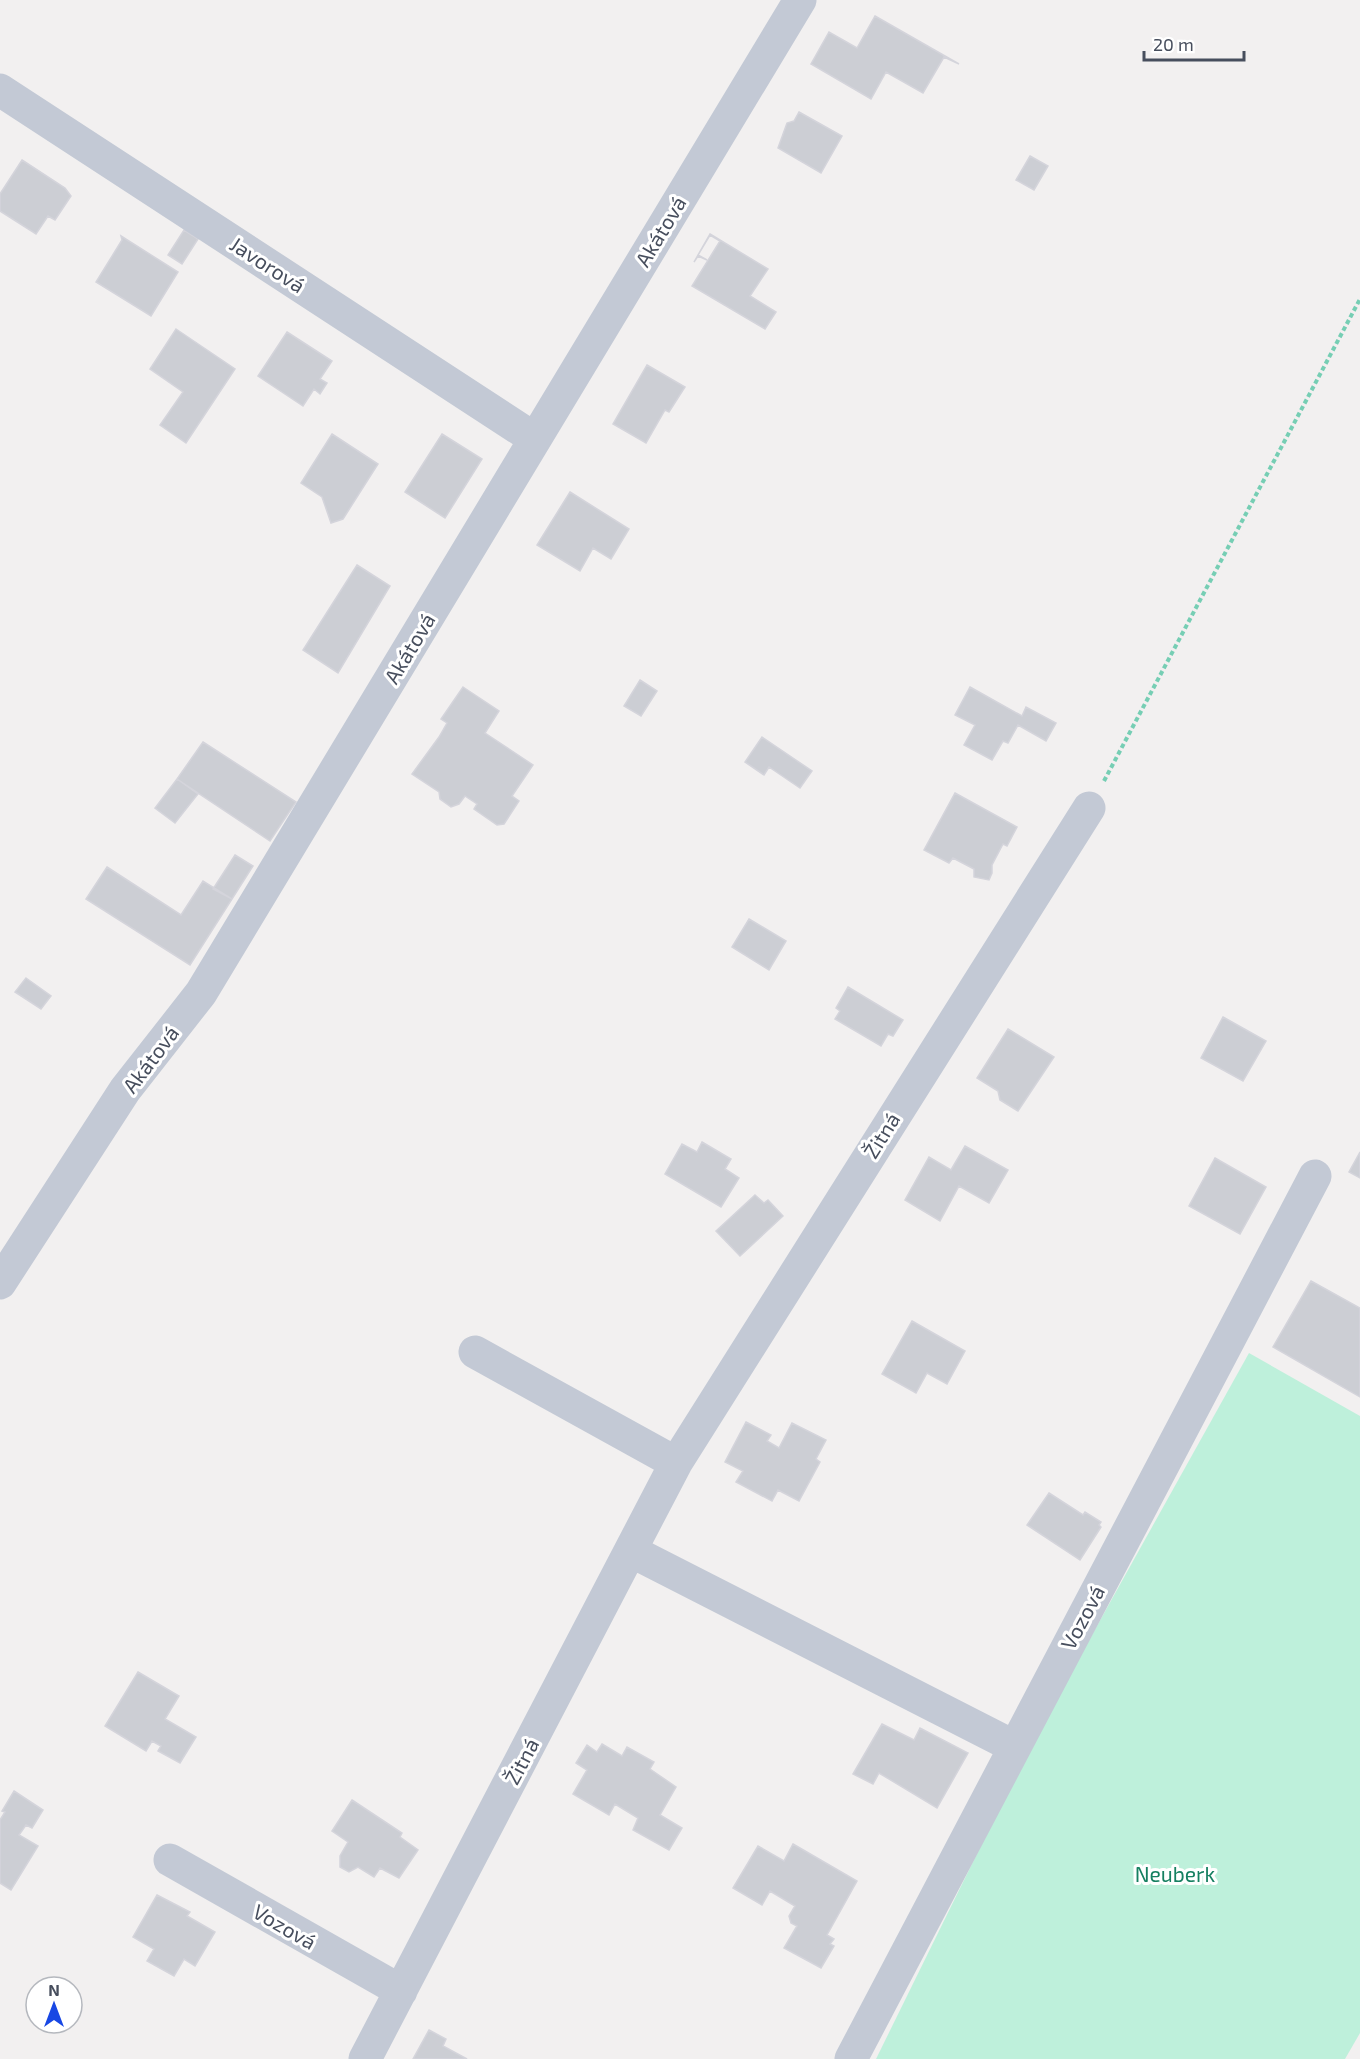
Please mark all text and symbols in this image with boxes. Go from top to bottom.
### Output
scale bar [1144,24,1244,62]
text: 20 m [1153,33,1194,55]
street label: Akátová [629,191,691,271]
street label: Javorová [226,231,310,297]
street label: Akátová [378,608,440,688]
street label: Akátová [117,1020,183,1098]
street label: Žitná [857,1108,905,1162]
street label: Vozová [1055,1581,1109,1653]
street label: Žitná [499,1734,543,1788]
park label: Neuberk [1135,1861,1216,1886]
street label: Vozová [249,1898,321,1954]
north arrow [24,1975,84,2035]
text: N [48,1980,60,1999]

